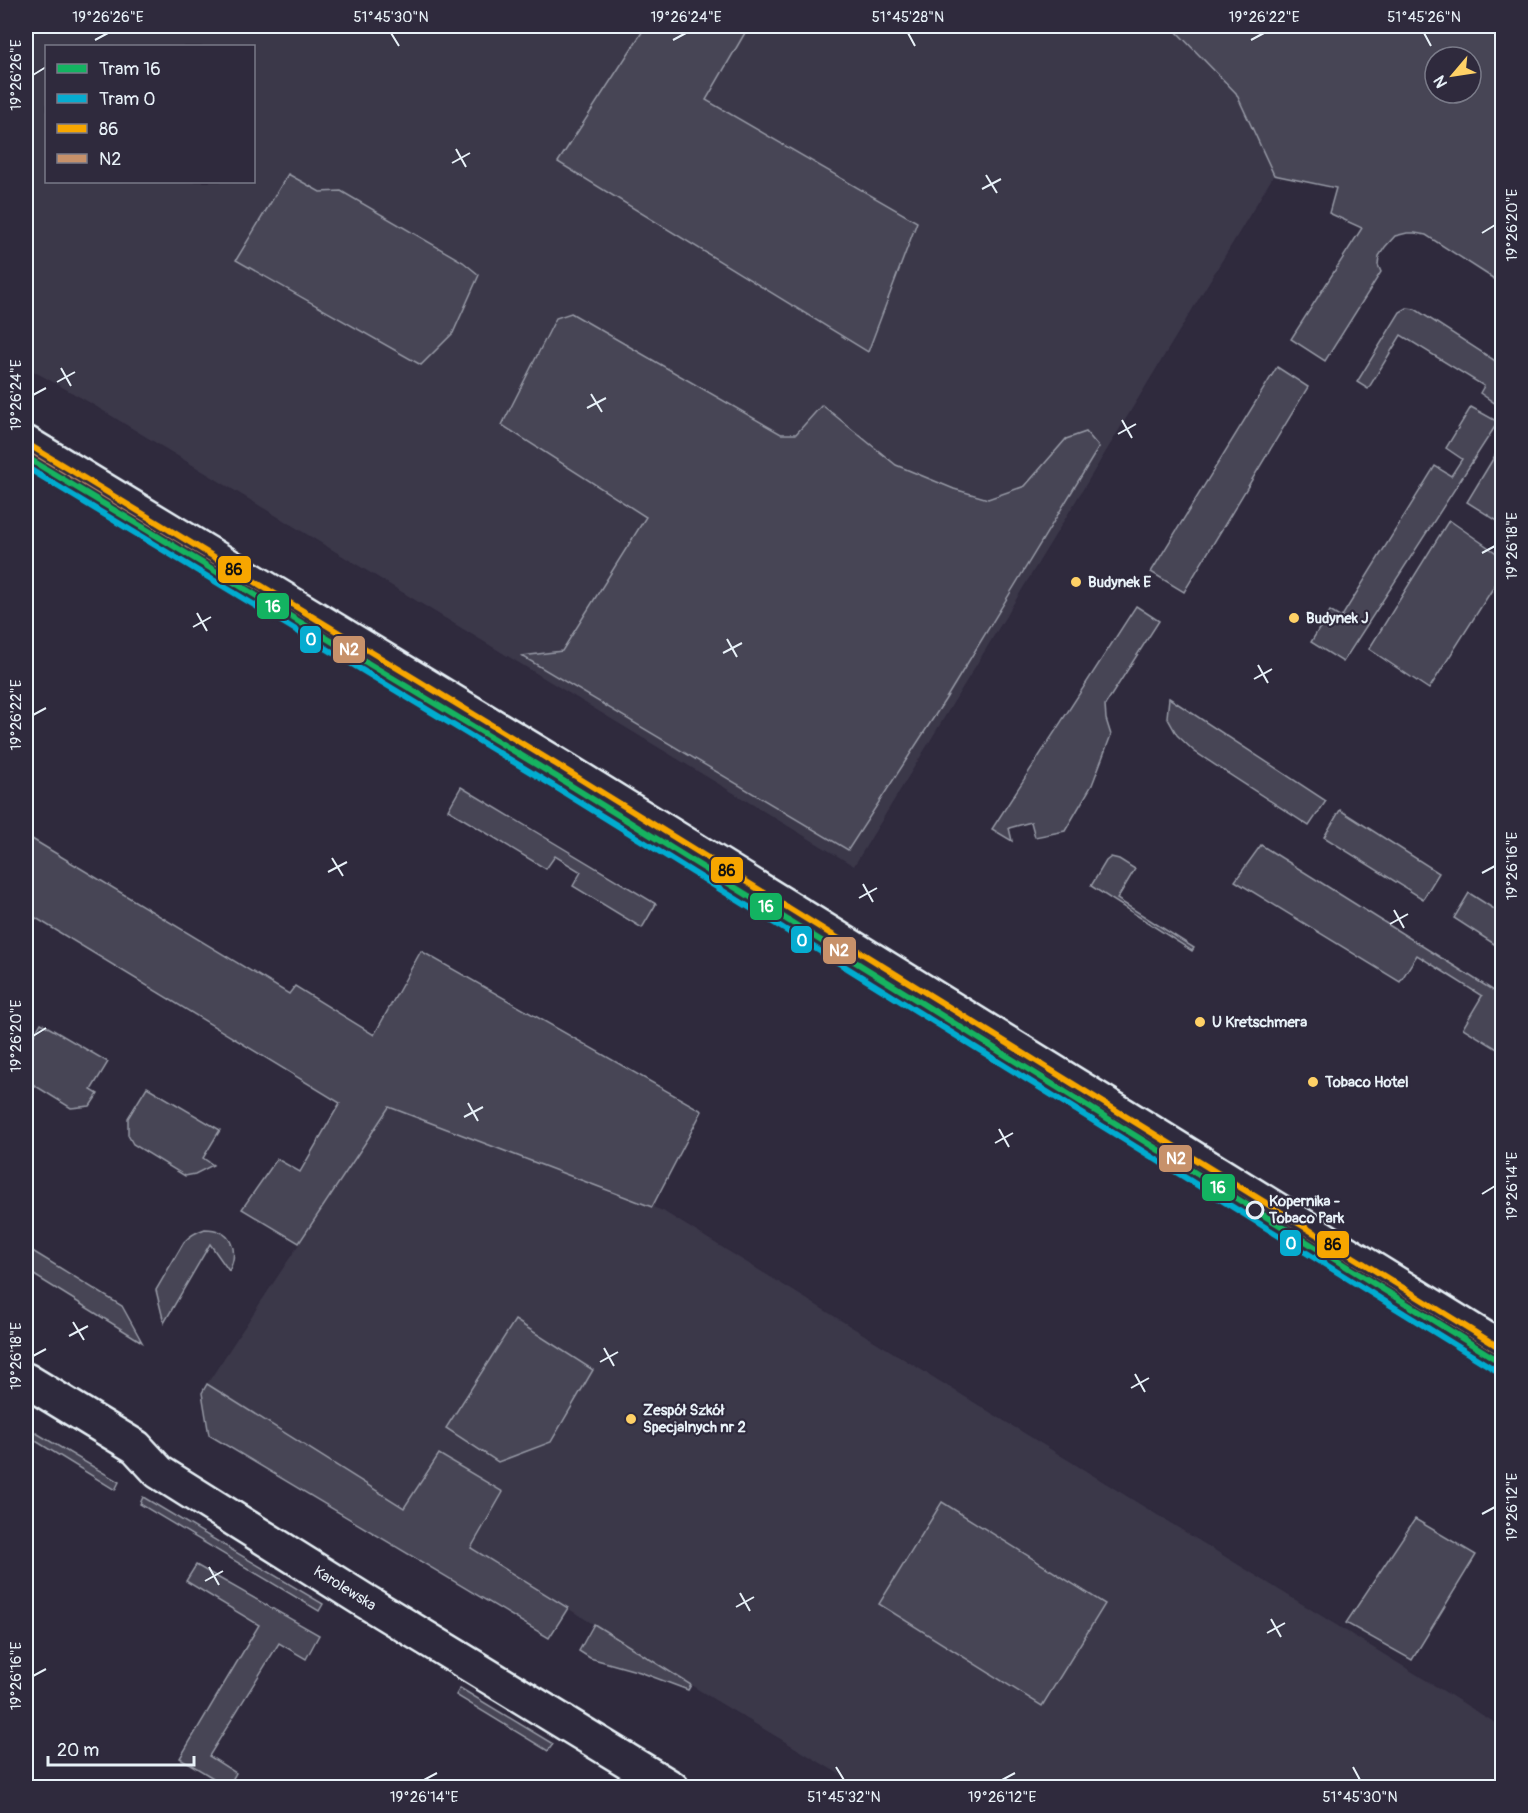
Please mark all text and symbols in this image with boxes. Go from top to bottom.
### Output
text: 19°26'26"E [72,8,144,27]
text: 51°45'30"N [353,8,429,27]
text: 19°26'24"E [650,8,722,27]
text: 51°45'28"N [872,8,944,27]
text: 19°26'22"E [1229,8,1300,27]
text: 51°45'26"N [1387,8,1461,27]
text: 19°26'26"E [7,39,26,111]
legend [45,45,255,183]
north arrow [1423,45,1483,105]
text: Tram 16 [99,58,161,81]
text: N [1429,72,1452,91]
text: Tram 0 [99,88,155,111]
text: 86 [99,118,119,141]
text: N2 [99,148,121,171]
text: 19°26'20"E [1503,188,1522,261]
text: 19°26'24"E [7,359,26,431]
text: 19°26'18"E [1503,512,1522,580]
line badge: 86 [217,555,252,584]
text: 86 [225,560,243,580]
place label: Budynek E [1088,573,1151,592]
marker: Budynek E [1069,575,1083,589]
line badge: 16 [256,592,290,620]
text: 16 [265,597,281,617]
place label: Budynek J [1306,609,1368,628]
marker: Budynek J [1287,611,1301,625]
line badge: 0 [299,625,322,654]
text: 0 [306,630,317,650]
line badge: N2 [332,635,366,664]
text: N2 [339,640,359,660]
text: 19°26'22"E [7,679,26,750]
text: 19°26'16"E [1503,831,1522,900]
line badge: 86 [710,856,744,884]
text: 86 [718,861,736,881]
line badge: 16 [749,892,783,921]
text: 16 [758,897,774,917]
line badge: 0 [790,925,813,954]
text: 0 [797,931,808,951]
line badge: N2 [822,936,857,965]
text: N2 [829,941,849,961]
text: 19°26'20"E [7,999,26,1072]
place label: U Kretschmera [1212,1013,1307,1032]
marker: U Kretschmera [1193,1015,1207,1029]
place label: Tobaco Hotel [1324,1073,1409,1092]
marker: Tobaco Hotel [1306,1075,1320,1089]
line badge: N2 [1158,1144,1193,1173]
text: N2 [1166,1149,1186,1169]
text: 19°26'14"E [1503,1151,1522,1220]
line badge: 16 [1201,1173,1236,1202]
text: 16 [1210,1178,1226,1198]
place label: Kopernika - Tobaco Park [1268,1192,1345,1228]
marker: Kopernika - Tobaco Park [1246,1201,1264,1219]
line badge: 0 [1279,1229,1302,1257]
line badge: 86 [1316,1230,1350,1259]
text: 0 [1286,1234,1297,1254]
text: 86 [1324,1235,1342,1255]
text: 19°26'18"E [7,1322,26,1390]
place label: Zespół Szkół Specjalnych nr 2 [643,1401,746,1437]
marker: Zespół Szkół Specjalnych nr 2 [624,1412,638,1426]
text: 19°26'12"E [1503,1473,1522,1541]
street label: Karolewska [310,1562,380,1615]
text: 19°26'16"E [7,1641,26,1710]
scale bar [48,1729,194,1767]
text: 20 m [57,1739,99,1762]
text: 19°26'14"E [390,1788,459,1807]
text: 51°45'32"N [807,1788,881,1807]
text: 19°26'12"E [968,1788,1036,1807]
text: 51°45'30"N [1322,1788,1398,1807]

